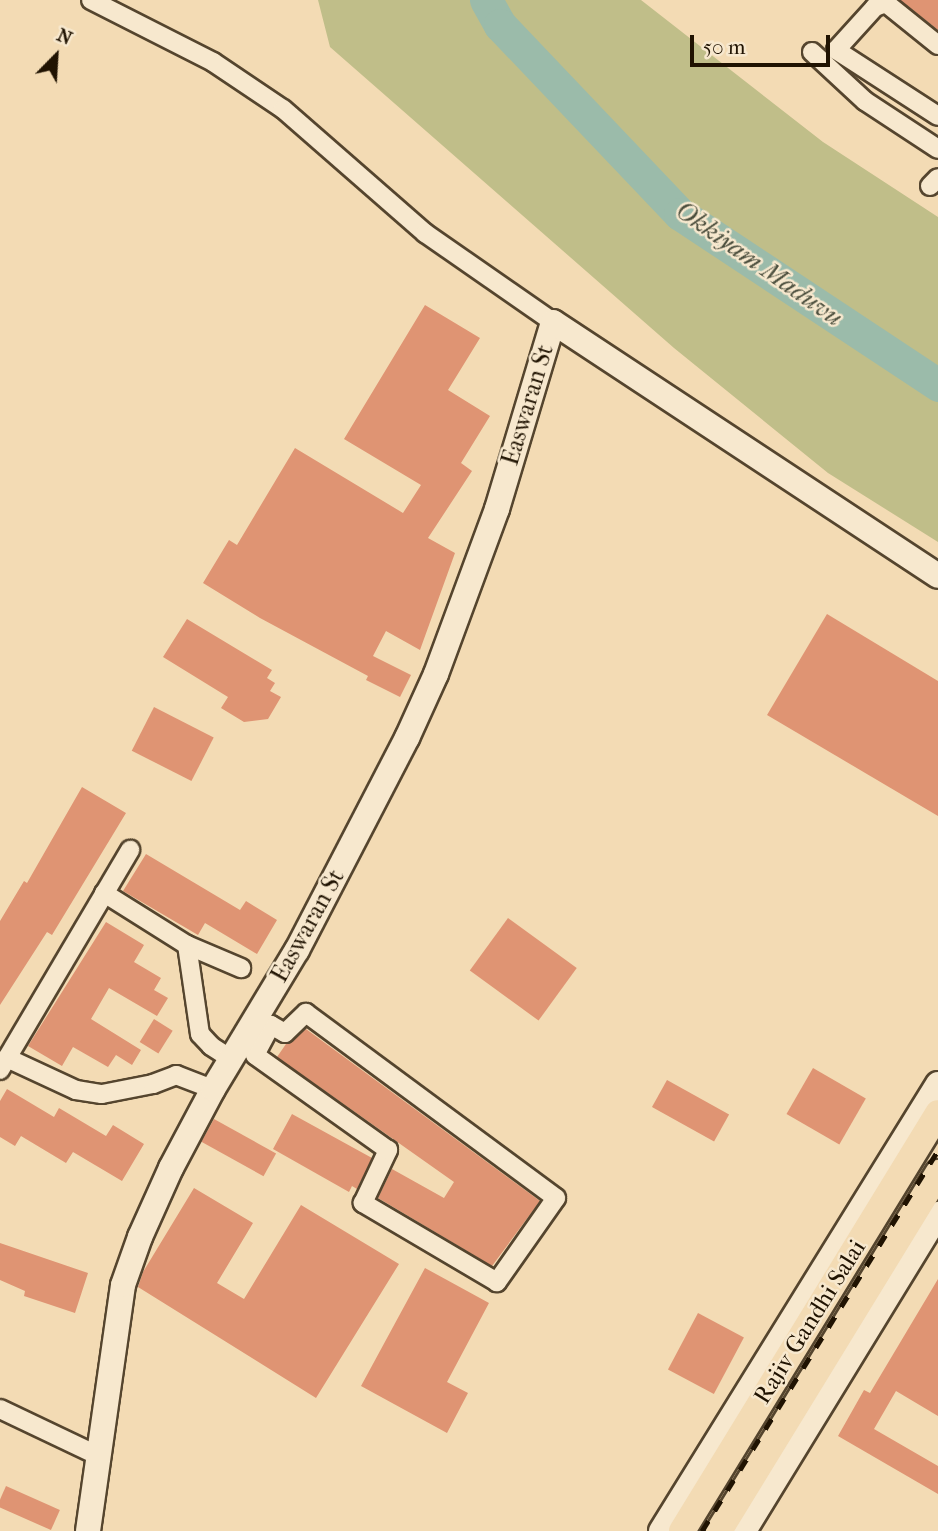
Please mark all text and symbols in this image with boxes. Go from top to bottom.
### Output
north arrow [21,21,91,91]
scale bar [693,21,833,65]
text: N [53,24,76,50]
text: 50 m [703,35,746,59]
water label: Okkiyam Maduvu [669,195,849,333]
street label: Easwaran St [496,341,560,469]
street label: Easwaran St [265,865,351,987]
street label: Rajiv Gandhi Salai [748,1235,872,1409]

